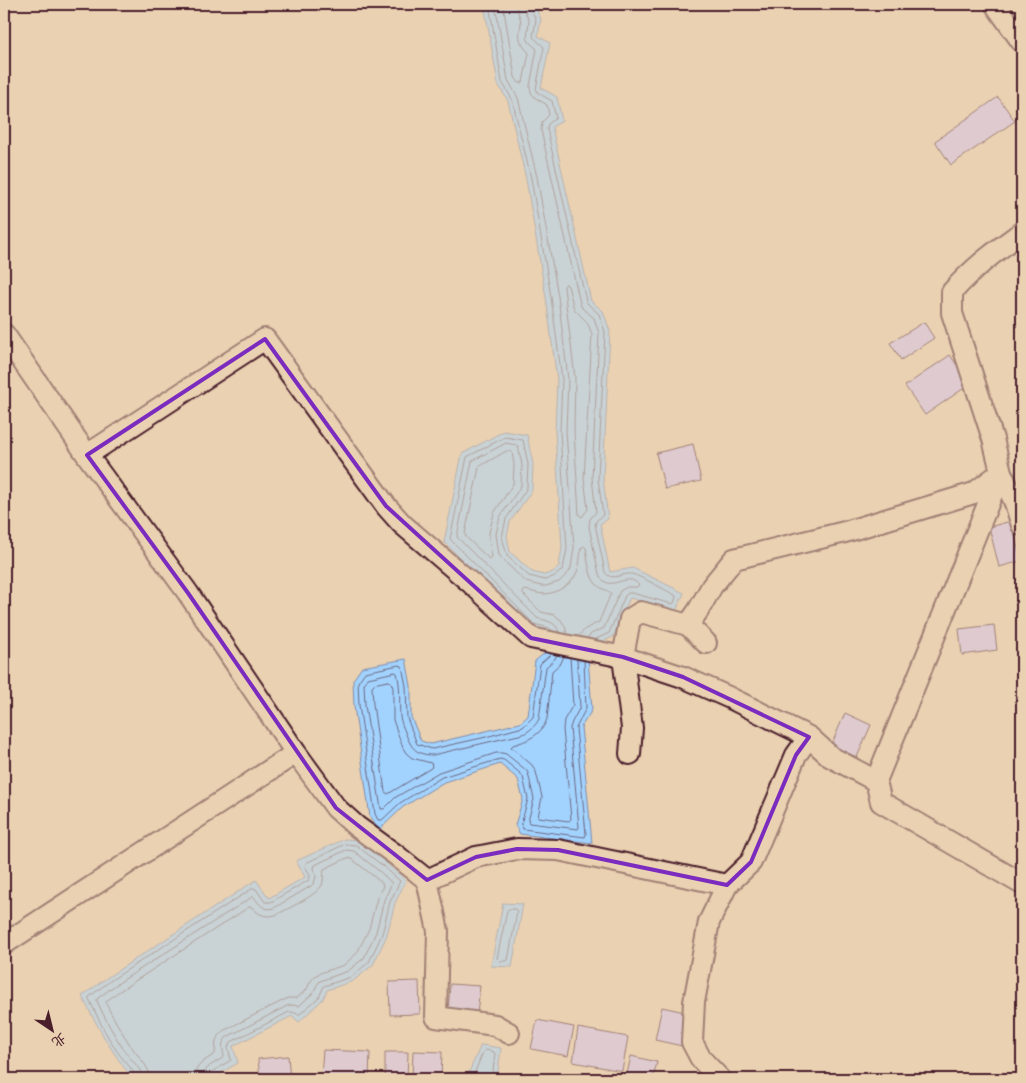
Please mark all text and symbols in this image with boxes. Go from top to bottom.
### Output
north arrow [28,1006,78,1056]
text: 北 [47,1027,70,1051]

